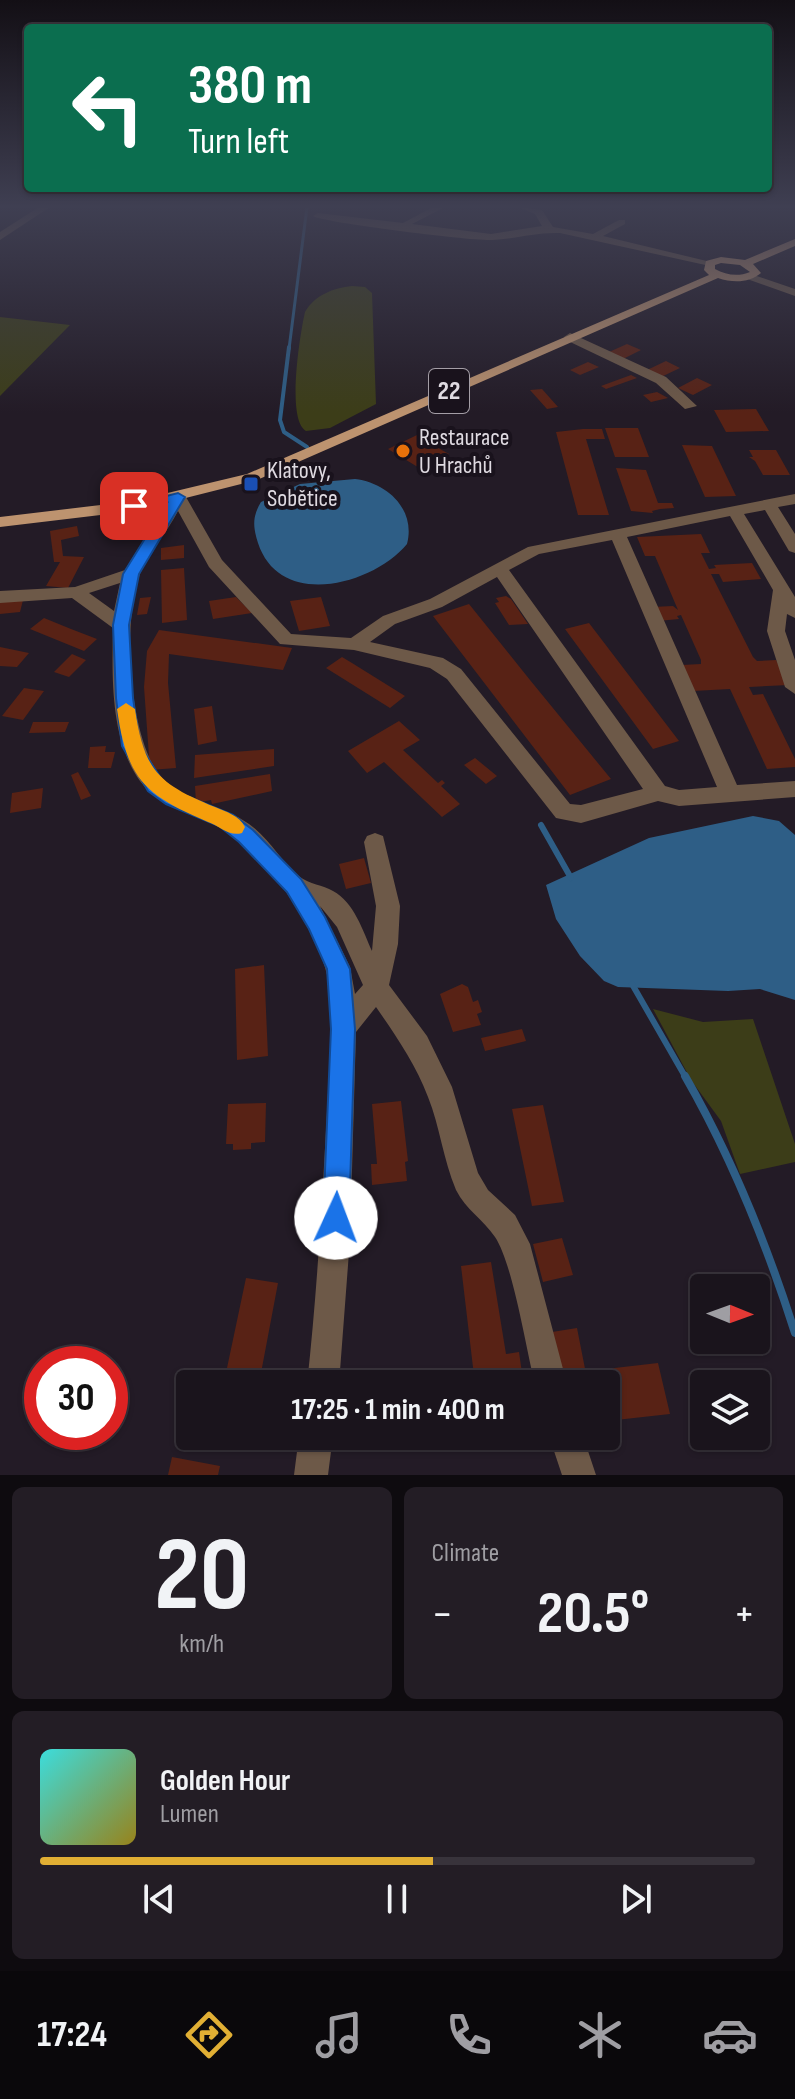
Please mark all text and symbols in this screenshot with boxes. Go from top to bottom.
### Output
text: 380 m [188,53,312,120]
icon: left [56,56,160,160]
text: Turn left [188,121,289,164]
road number: 22 [429,369,469,413]
place label: Restaurace U Hrachů [419,423,509,480]
marker: Restaurace U Hrachů [394,442,412,460]
place label: Klatovy, Sobětice [267,456,338,513]
pin [100,472,168,540]
marker: Klatovy, Sobětice [242,475,260,493]
icon: arrive [112,484,156,528]
position arrow [294,1176,378,1260]
north arrow [690,1274,770,1354]
map controls [690,1274,770,1450]
speed limit sign: 30 [24,1346,128,1450]
button: layers [690,1370,770,1450]
text: 17:25 · 1 min · 400 m [291,1392,505,1428]
text: 20 [154,1514,249,1639]
text: Climate [432,1538,499,1569]
text: 20.5° [537,1578,649,1650]
text: − [432,1588,453,1641]
text: + [733,1588,755,1641]
text: km/h [179,1629,224,1660]
text: Golden Hour [160,1763,290,1799]
text: Lumen [160,1799,219,1830]
icon: previous [137,1877,181,1921]
icon: pause [375,1877,419,1921]
icon: next [614,1877,658,1921]
icon: directions [181,2007,237,2063]
icon: music [311,2007,367,2063]
icon: phone [441,2007,497,2063]
icon: climate [572,2007,628,2063]
icon: car [702,2007,758,2063]
text: 17:24 [37,2014,107,2057]

